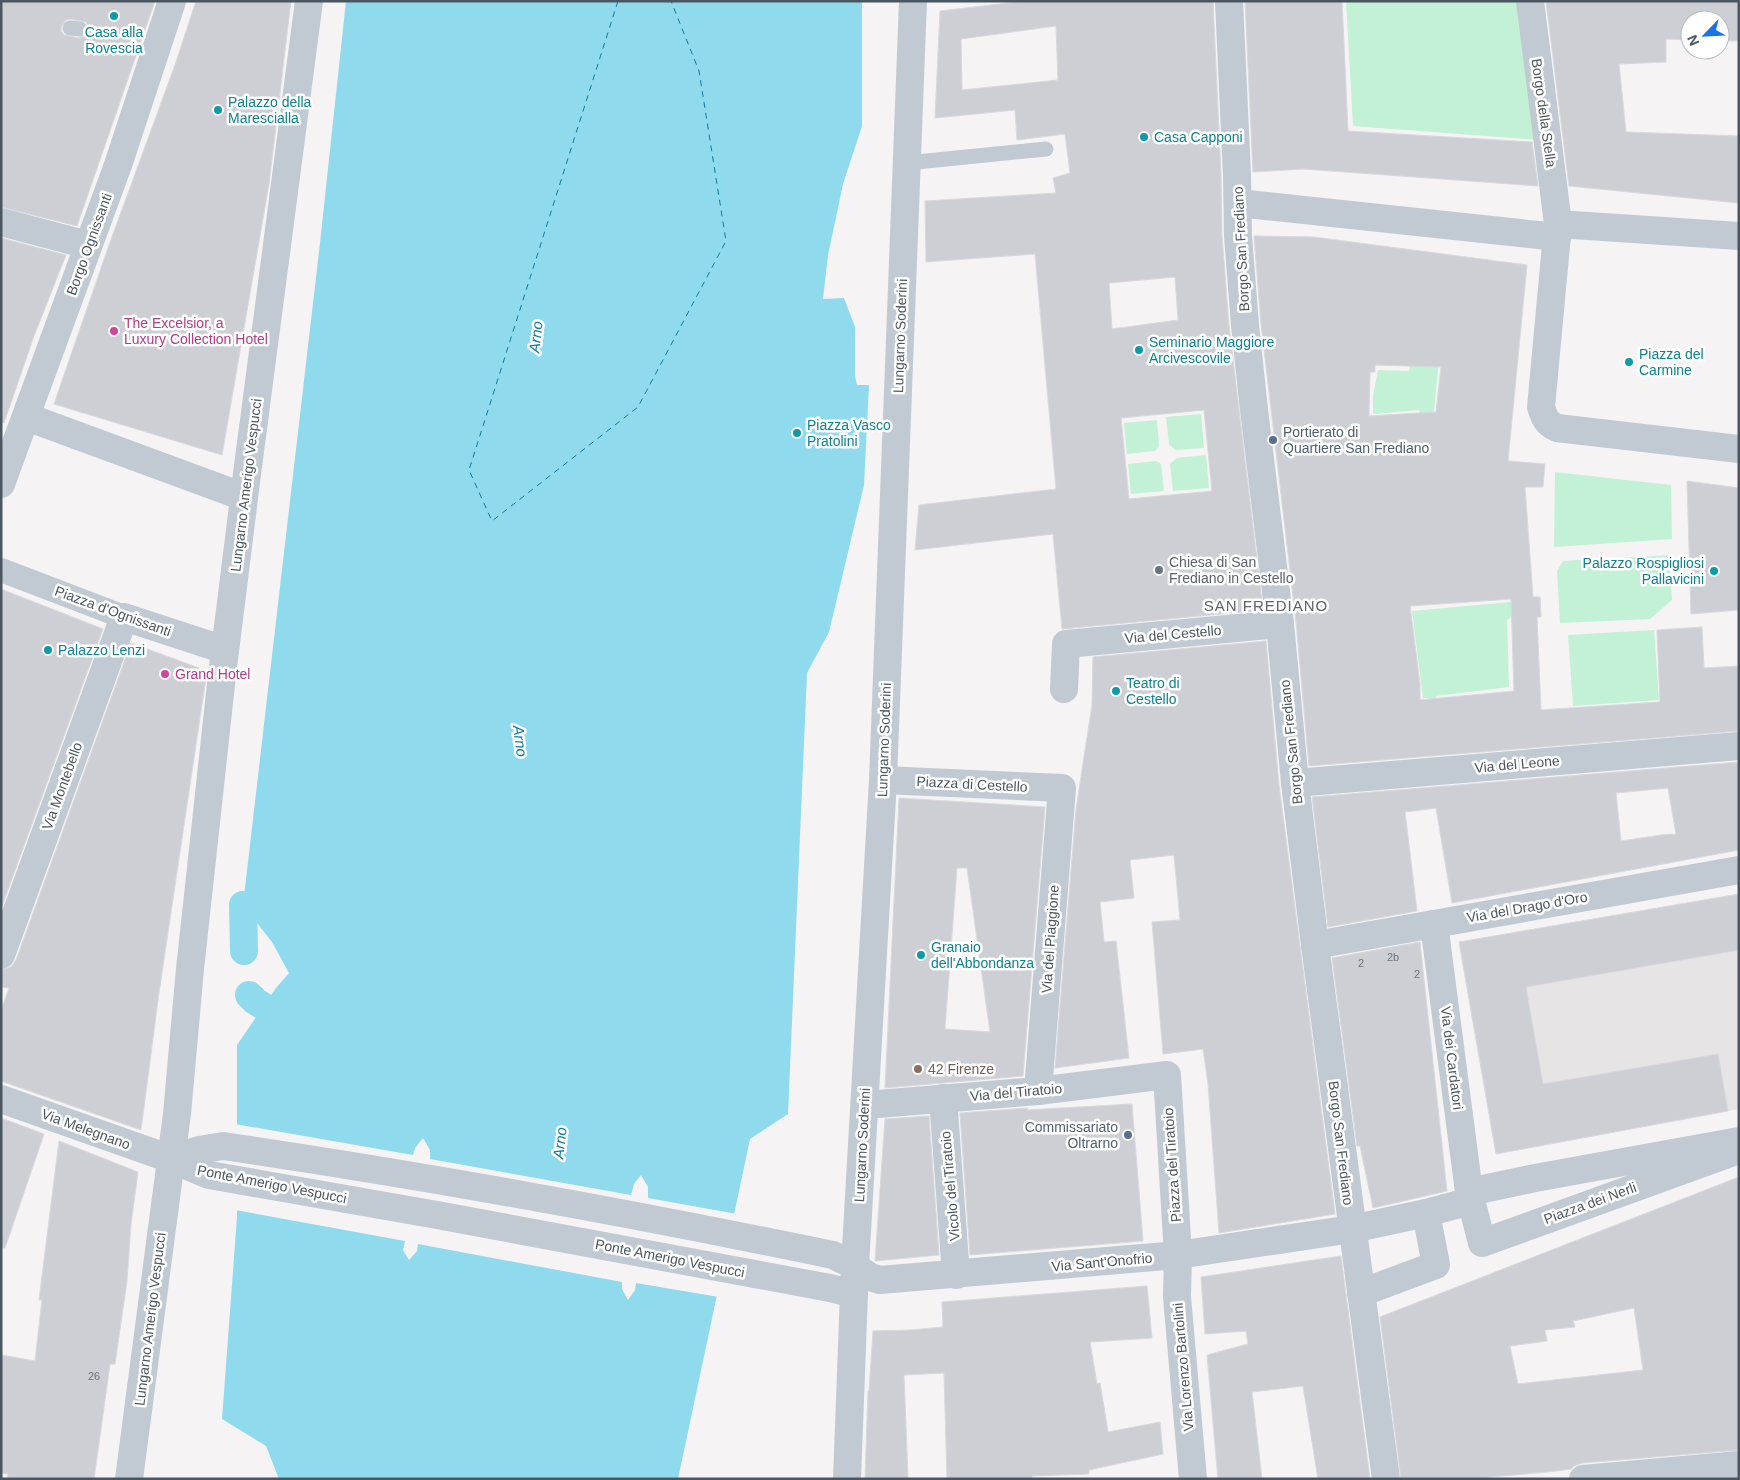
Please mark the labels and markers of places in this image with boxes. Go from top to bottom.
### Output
marker: Casa alla Rovescia [108,10,120,22]
place label: Casa alla Rovescia [85,24,143,56]
place label: Palazzo della Marescialla [228,94,311,126]
marker: Palazzo della Marescialla [212,104,224,116]
place label: Casa Capponi [1154,129,1243,145]
marker: Casa Capponi [1138,131,1150,143]
place label: The Excelsior, a Luxury Collection Hotel [124,315,268,347]
marker: The Excelsior, a Luxury Collection Hotel [108,325,120,337]
place label: Seminario Maggiore Arcivescovile [1149,334,1274,366]
marker: Seminario Maggiore Arcivescovile [1133,344,1145,356]
place label: Piazza del Carmine [1639,346,1704,378]
marker: Piazza del Carmine [1623,356,1635,368]
place label: Piazza Vasco Pratolini [807,417,891,449]
place label: Portierato di Quartiere San Frediano [1283,424,1430,456]
marker: Piazza Vasco Pratolini [791,427,803,439]
marker: Portierato di Quartiere San Frediano [1267,434,1279,446]
place label: Chiesa di San Frediano in Cestello [1169,554,1294,586]
place label: Palazzo Rospigliosi Pallavicini [1583,555,1704,587]
marker: Chiesa di San Frediano in Cestello [1153,564,1165,576]
marker: Palazzo Rospigliosi Pallavicini [1708,565,1720,577]
place label: Palazzo Lenzi [58,642,145,658]
marker: Palazzo Lenzi [42,644,54,656]
place label: Grand Hotel [175,666,250,682]
marker: Grand Hotel [159,668,171,680]
place label: Teatro di Cestello [1126,675,1180,707]
marker: Teatro di Cestello [1110,685,1122,697]
place label: Granaio dell'Abbondanza [931,939,1034,971]
marker: Granaio dell'Abbondanza [915,949,927,961]
place label: 42 Firenze [928,1061,994,1077]
marker: 42 Firenze [912,1063,924,1075]
place label: Commissariato Oltrarno [1025,1119,1118,1151]
marker: Commissariato Oltrarno [1122,1129,1134,1141]

